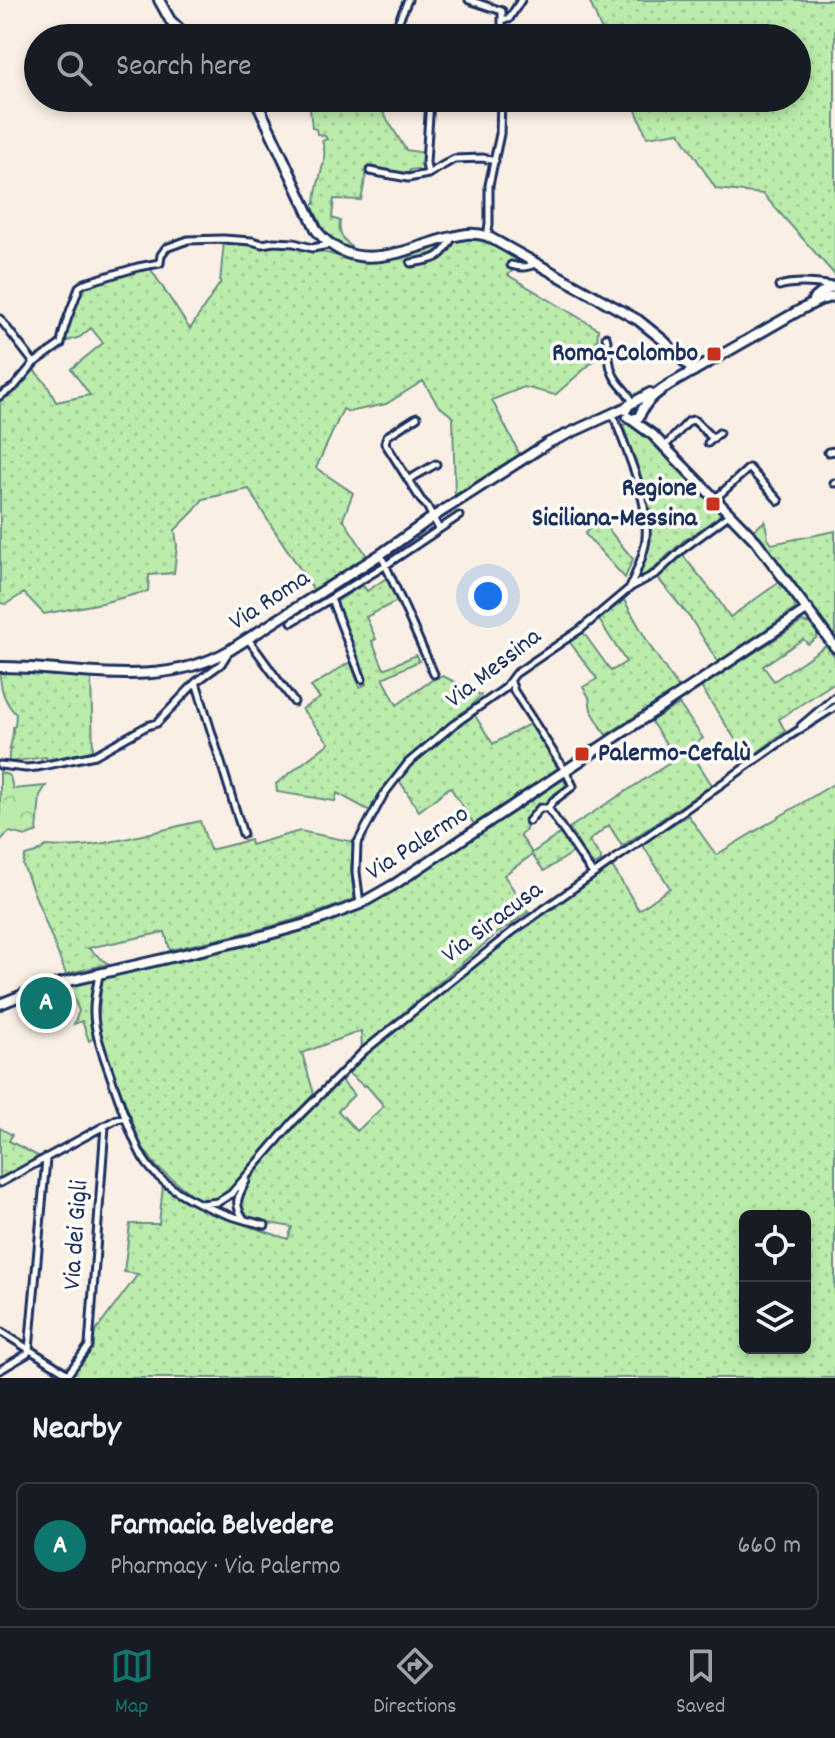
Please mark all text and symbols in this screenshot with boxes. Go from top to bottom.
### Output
search box [24,24,811,112]
icon: search [52,46,96,90]
text: Search here [116,47,252,90]
place label: Roma-Colombo [552,336,698,373]
marker: Roma-Colombo [705,345,723,363]
place label: Regione Siciliana-Messina [532,471,698,538]
marker: Regione Siciliana-Messina [704,495,722,513]
street label: Via Roma [222,561,318,641]
your location [468,576,508,616]
street label: Via Messina [438,619,551,718]
place label: Palermo-Cefalù [598,736,751,773]
marker: Palermo-Cefalù [573,745,591,763]
street label: Via Palermo [359,797,477,891]
street label: Via Siracusa [435,872,552,973]
pin: A [20,973,72,1033]
street label: Via dei Gigli [55,1179,99,1291]
map controls [739,1210,811,1354]
button: locate [739,1210,811,1282]
button: layers [739,1282,811,1354]
text: Nearby [32,1406,121,1455]
text: Farmacia Belvedere [110,1506,334,1549]
text: A [53,1528,67,1565]
text: 660 m [738,1528,801,1565]
text: Pharmacy · Via Palermo [110,1549,341,1586]
tab: Map [110,1644,154,1723]
tab: Directions [373,1644,457,1723]
tab: Saved [676,1644,725,1723]

